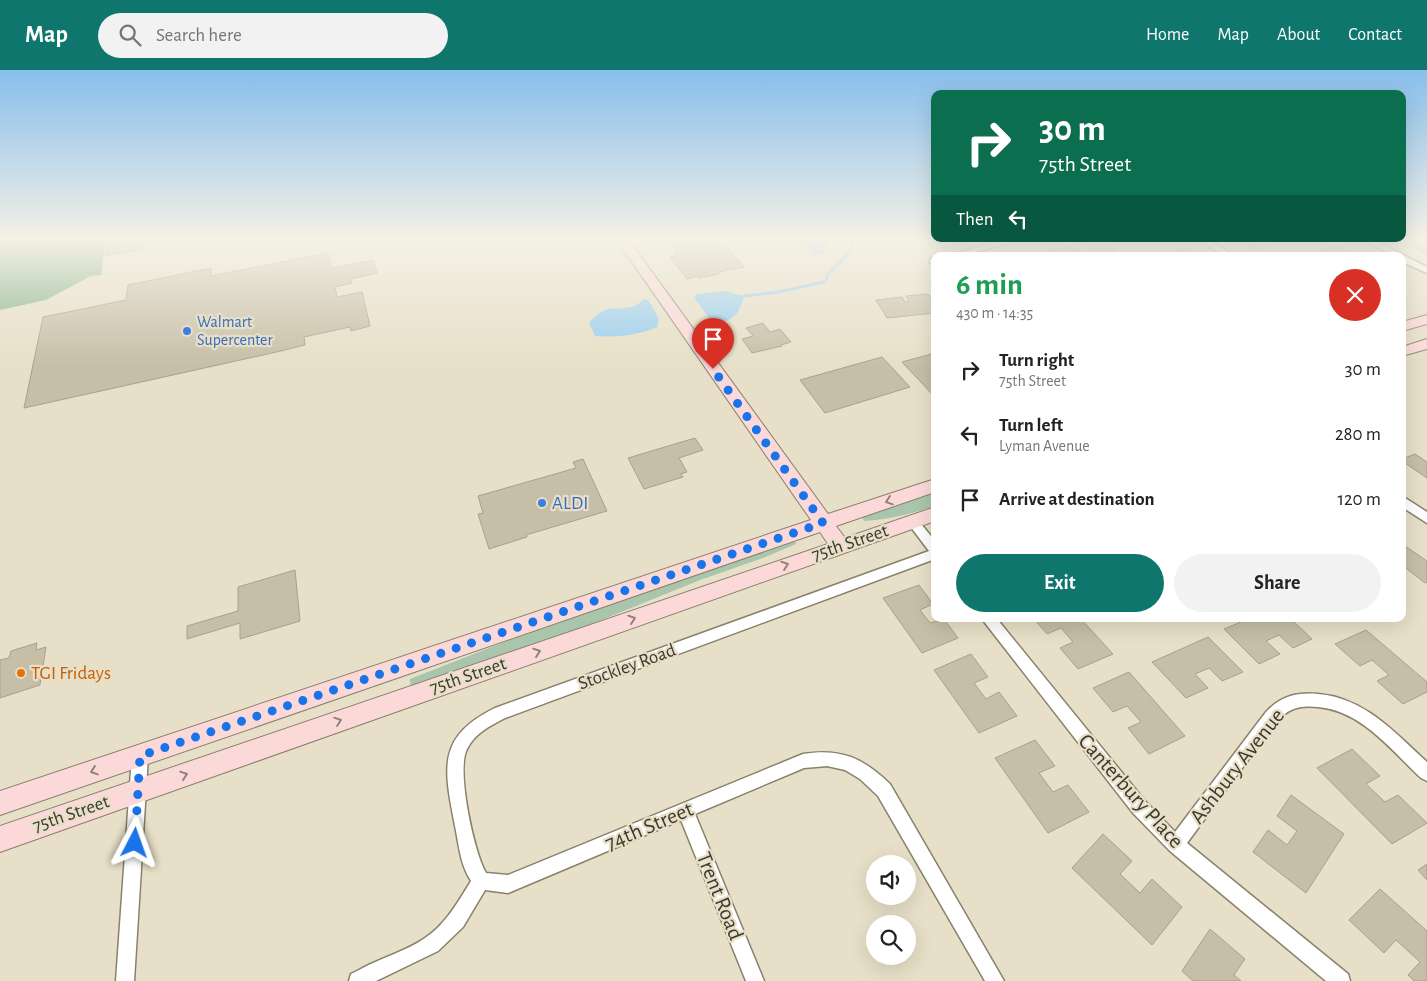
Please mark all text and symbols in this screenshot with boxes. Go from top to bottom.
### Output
search box [98,13,448,58]
icon: search [116,21,144,49]
text: Map [25,23,68,47]
text: Search here [156,26,242,45]
text: Home [1146,26,1189,44]
text: Map [1217,26,1249,44]
text: About [1277,26,1320,44]
text: Contact [1348,26,1402,44]
icon: right [956,110,1021,175]
text: 30 m [1039,112,1106,147]
text: 75th Street [1039,153,1131,175]
icon: left [1004,205,1032,233]
text: Then [956,210,994,229]
button: close [1329,269,1381,321]
text: 6 min [956,270,1023,300]
text: 430 m · 14:35 [956,305,1033,321]
place label: Walmart Supercenter [197,314,273,348]
pin [692,318,734,369]
marker: Walmart Supercenter [181,325,193,337]
icon: arrive [699,325,727,353]
text: Turn right [999,351,1074,370]
icon: right [956,356,984,384]
text: 30 m [1345,360,1381,379]
text: 75th Street [999,373,1066,389]
text: Turn left [999,416,1063,435]
icon: left [956,421,984,449]
text: 280 m [1335,425,1381,444]
text: Lyman Avenue [999,438,1090,454]
icon: arrive [956,486,984,514]
text: Arrive at destination [999,490,1155,509]
text: 120 m [1337,490,1381,509]
place label: ALDI [552,494,588,513]
one-way arrow [885,495,894,505]
marker: ALDI [536,497,548,509]
street label: 75th Street [809,521,891,565]
button: Exit [956,554,1164,612]
button: Share [1174,554,1381,612]
one-way arrow [781,561,789,571]
one-way arrow [627,615,636,625]
street label: Stockley Road [576,640,679,693]
one-way arrow [532,648,540,658]
street label: 75th Street [427,654,509,698]
place label: TGI Fridays [31,664,111,683]
marker: TGI Fridays [15,667,27,679]
street label: Ashbury Avenue [1186,704,1288,828]
one-way arrow [333,717,342,727]
street label: Canterbury Place [1074,730,1188,852]
one-way arrow [90,766,99,776]
one-way arrow [180,771,188,781]
street label: 75th Street [30,792,112,836]
street label: 74th Street [602,798,696,854]
position arrow [108,816,160,868]
street label: Trent Road [693,849,747,943]
map controls [866,855,916,965]
button: sound [866,855,916,905]
button: search [866,915,916,965]

